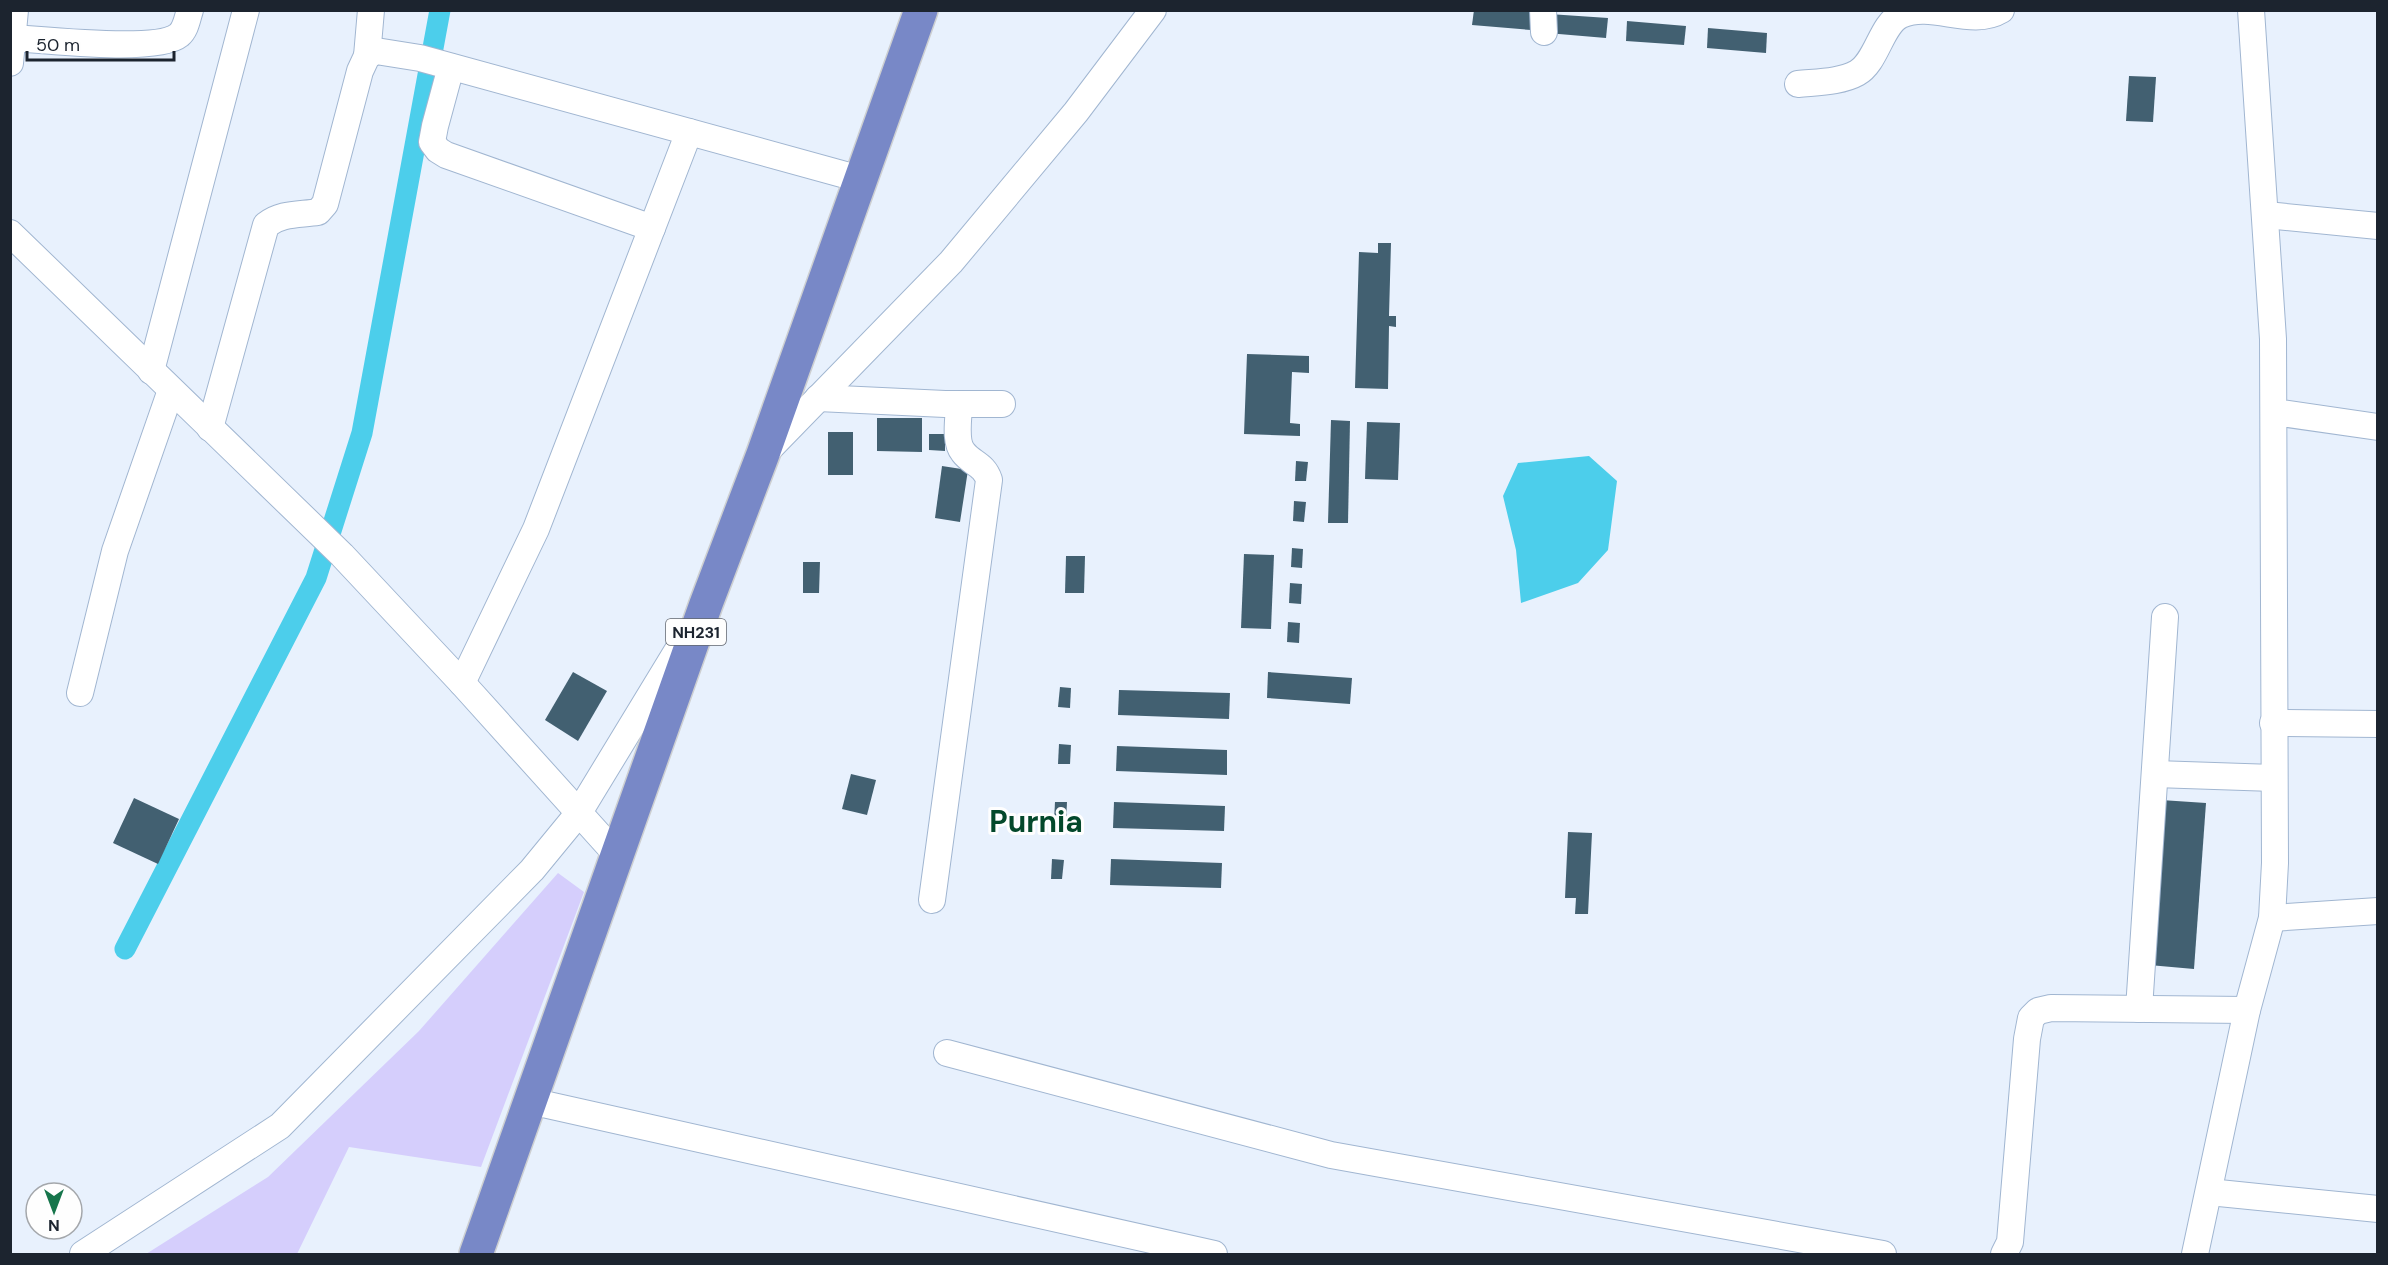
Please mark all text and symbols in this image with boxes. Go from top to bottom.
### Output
scale bar [27,24,174,62]
text: 50 m [36,33,80,57]
road number: NH231 [666,619,726,645]
district label: Purnia [989,802,1083,841]
north arrow [24,1181,84,1241]
text: N [48,1215,60,1236]

